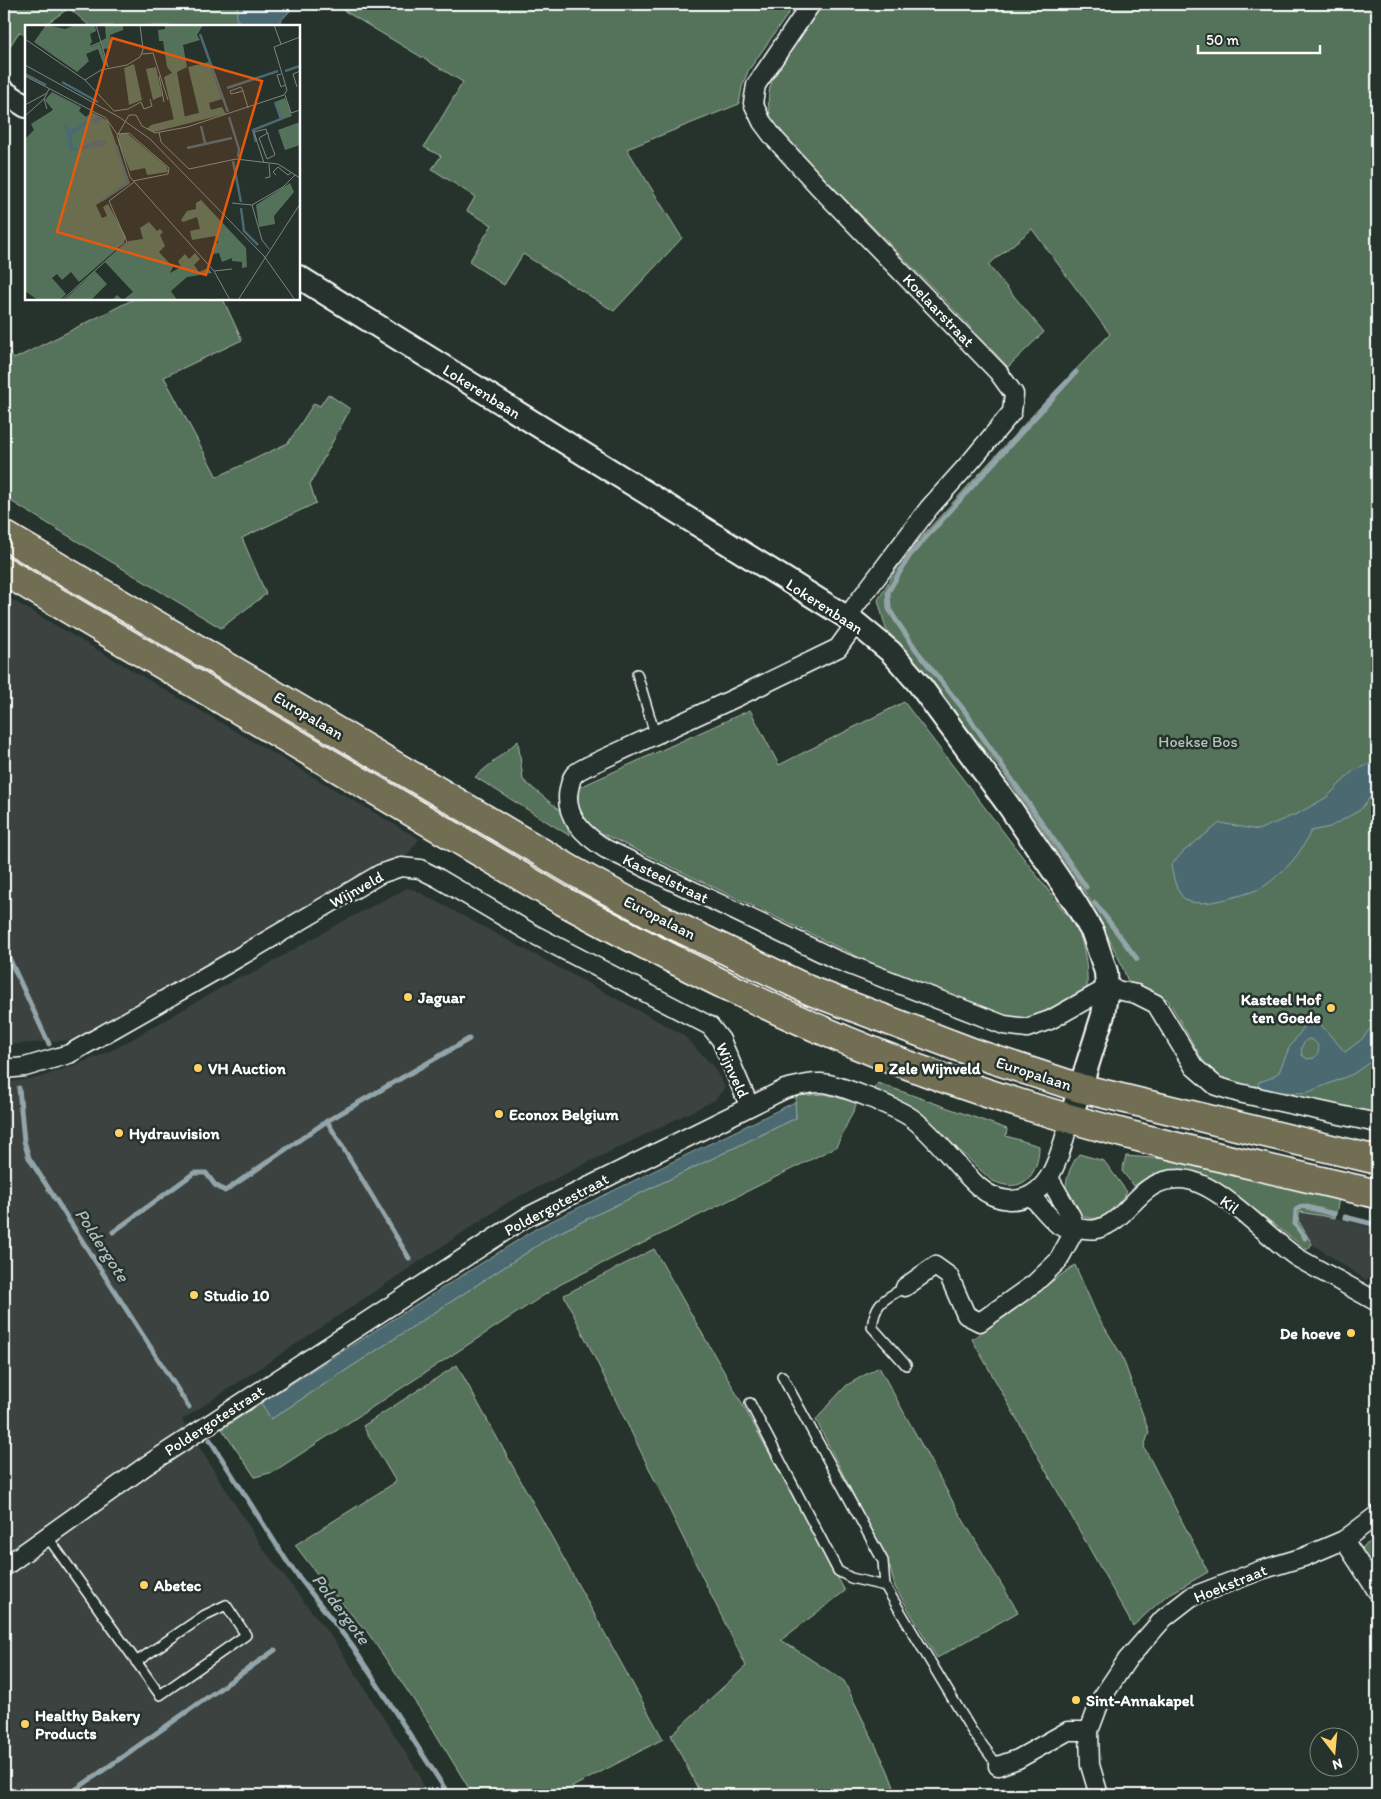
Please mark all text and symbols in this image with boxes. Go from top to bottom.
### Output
scale bar [1198,22,1321,54]
inset map [25,25,300,300]
text: 50 m [1206,31,1239,49]
street label: Koelaarstraat [899,270,978,351]
street label: Lokerenbaan [439,360,524,423]
street label: Lokerenbaan [783,574,867,639]
street label: Europalaan [270,687,347,744]
park label: Hoekse Bos [1158,732,1238,751]
street label: Kasteelstraat [620,849,712,907]
street label: Wijnveld [326,867,387,912]
street label: Europalaan [621,891,699,944]
place label: Jaguar [417,988,466,1008]
place label: Kasteel Hof ten Goede [1241,990,1322,1027]
marker: Jaguar [402,991,414,1003]
marker: Kasteel Hof ten Goede [1325,1002,1337,1014]
street label: Wijnveld [712,1040,753,1101]
street label: Europalaan [994,1052,1074,1095]
place label: VH Auction [208,1059,287,1078]
place label: Zele Wijnveld [889,1059,981,1079]
marker: VH Auction [192,1062,204,1074]
marker: Zele Wijnveld [873,1062,885,1074]
place label: Econox Belgium [509,1105,619,1125]
marker: Econox Belgium [493,1108,505,1120]
place label: Hydrauvision [129,1124,220,1144]
marker: Hydrauvision [113,1127,125,1139]
street label: Poldergotestraat [501,1169,612,1240]
street label: Kil [1216,1191,1243,1218]
water label: Poldergote [70,1204,135,1287]
place label: Studio 10 [204,1286,270,1305]
marker: Studio 10 [188,1289,200,1301]
place label: De hoeve [1280,1324,1341,1343]
marker: De hoeve [1345,1327,1357,1339]
street label: Poldergotestraat [161,1381,268,1460]
street label: Hoekstraat [1191,1560,1270,1607]
water label: Poldergote [307,1569,376,1650]
place label: Abetec [153,1576,202,1595]
marker: Abetec [138,1579,150,1591]
place label: Sint-Annakapel [1086,1691,1194,1711]
marker: Sint-Annakapel [1070,1694,1082,1706]
place label: Healthy Bakery Products [35,1706,140,1743]
marker: Healthy Bakery Products [19,1718,31,1730]
north arrow [1308,1726,1358,1776]
text: N [1331,1755,1344,1773]

